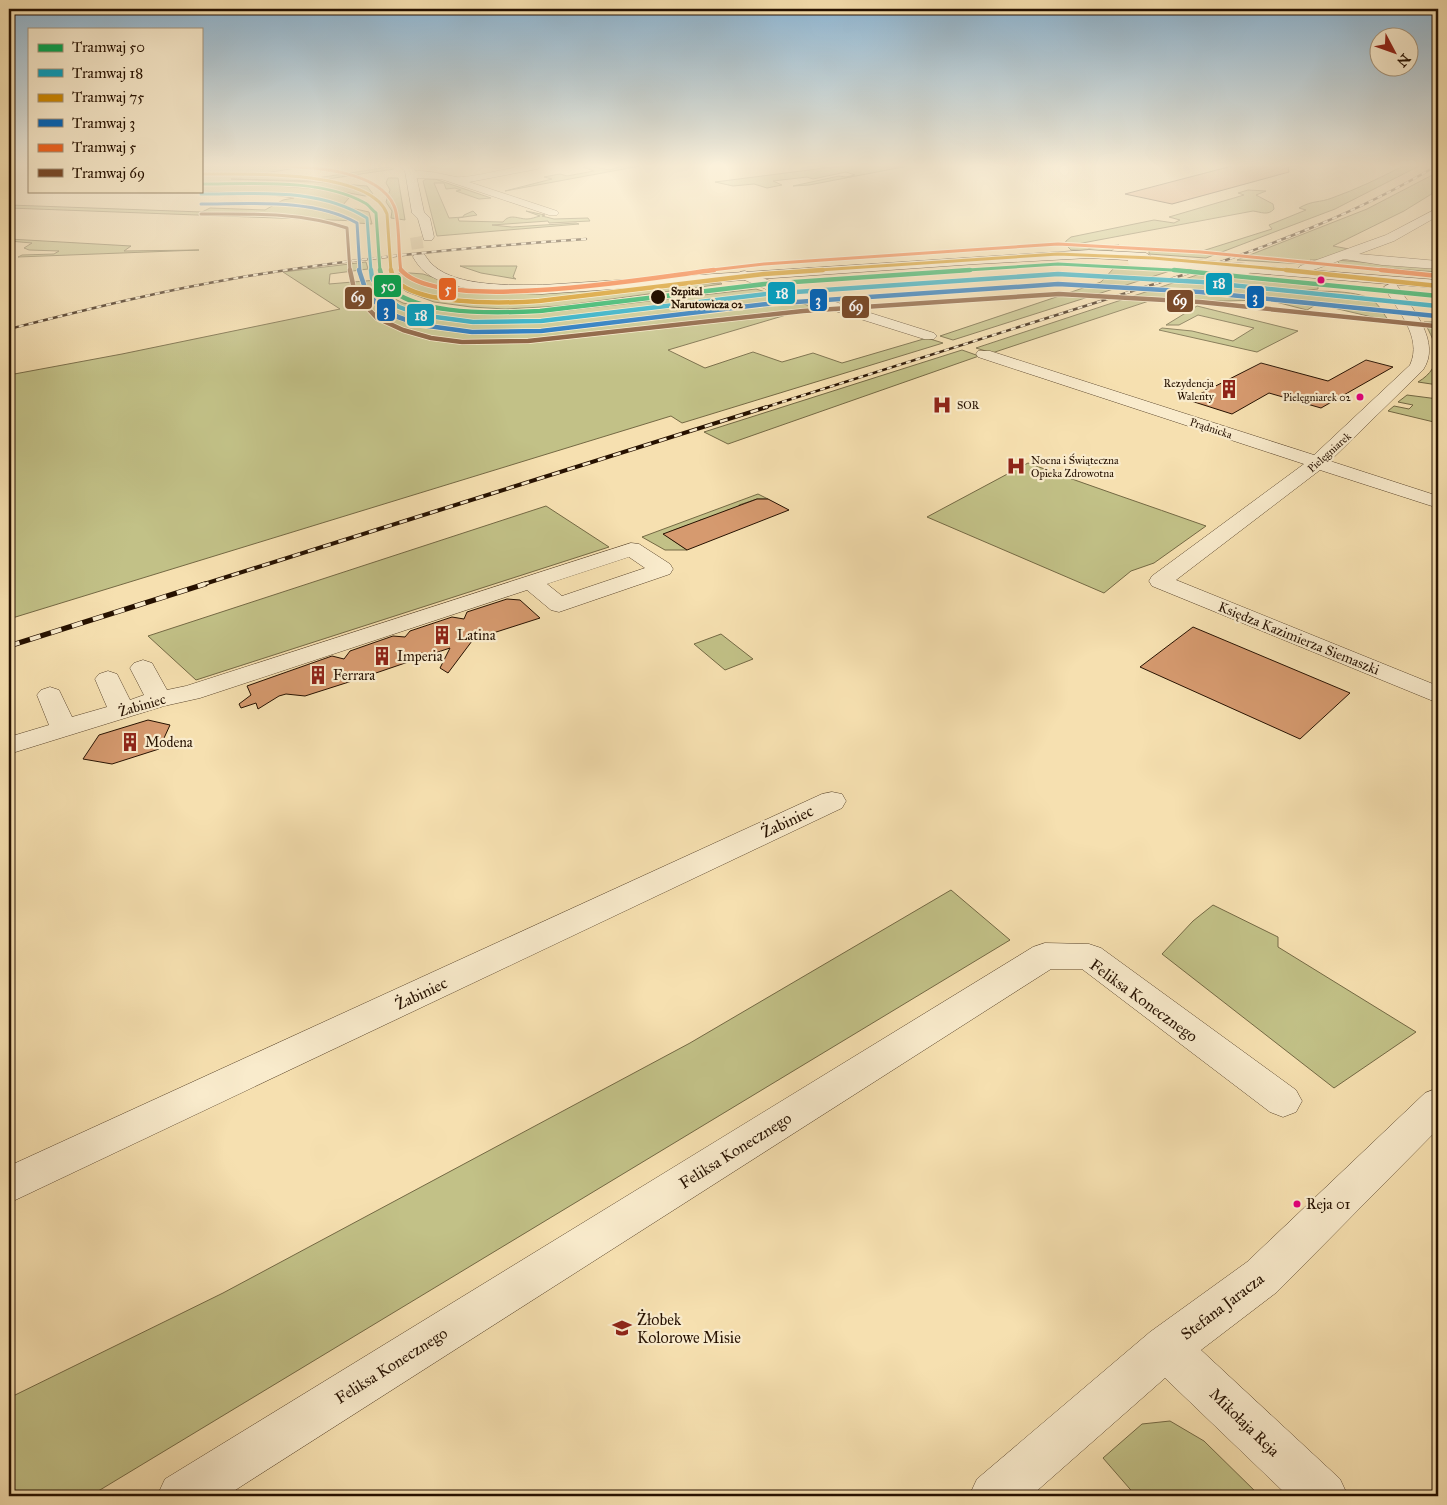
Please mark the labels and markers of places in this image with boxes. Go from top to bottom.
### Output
unlabelled marker [1316,275,1326,285]
place label: Szpital Narutowicza 02 [671,285,744,311]
marker: Szpital Narutowicza 02 [649,288,667,306]
place label: Rezydencja Walenty [1164,377,1215,403]
building icon: Rezydencja Walenty [1218,378,1240,400]
place label: Pielęgniarek 02 [1283,391,1352,404]
marker: Pielęgniarek 02 [1355,392,1365,402]
hospital icon: SOR [931,394,953,416]
place label: SOR [957,399,980,412]
place label: Nocna i Świąteczna Opieka Zdrowotna [1031,453,1119,480]
hospital icon: Nocna i Świąteczna Opieka Zdrowotna [1005,455,1027,477]
building icon: Latina [431,624,453,646]
place label: Latina [457,627,496,644]
building icon: Imperia [371,645,393,667]
place label: Imperia [397,648,443,665]
building icon: Ferrara [307,664,329,686]
place label: Ferrara [333,667,375,684]
building icon: Modena [119,731,141,753]
place label: Modena [145,734,193,751]
place label: Reja 01 [1306,1195,1351,1213]
marker: Reja 01 [1292,1199,1302,1209]
place label: Żłobek Kolorowe Misie [637,1309,741,1347]
school or university icon: Żłobek Kolorowe Misie [611,1317,633,1339]

